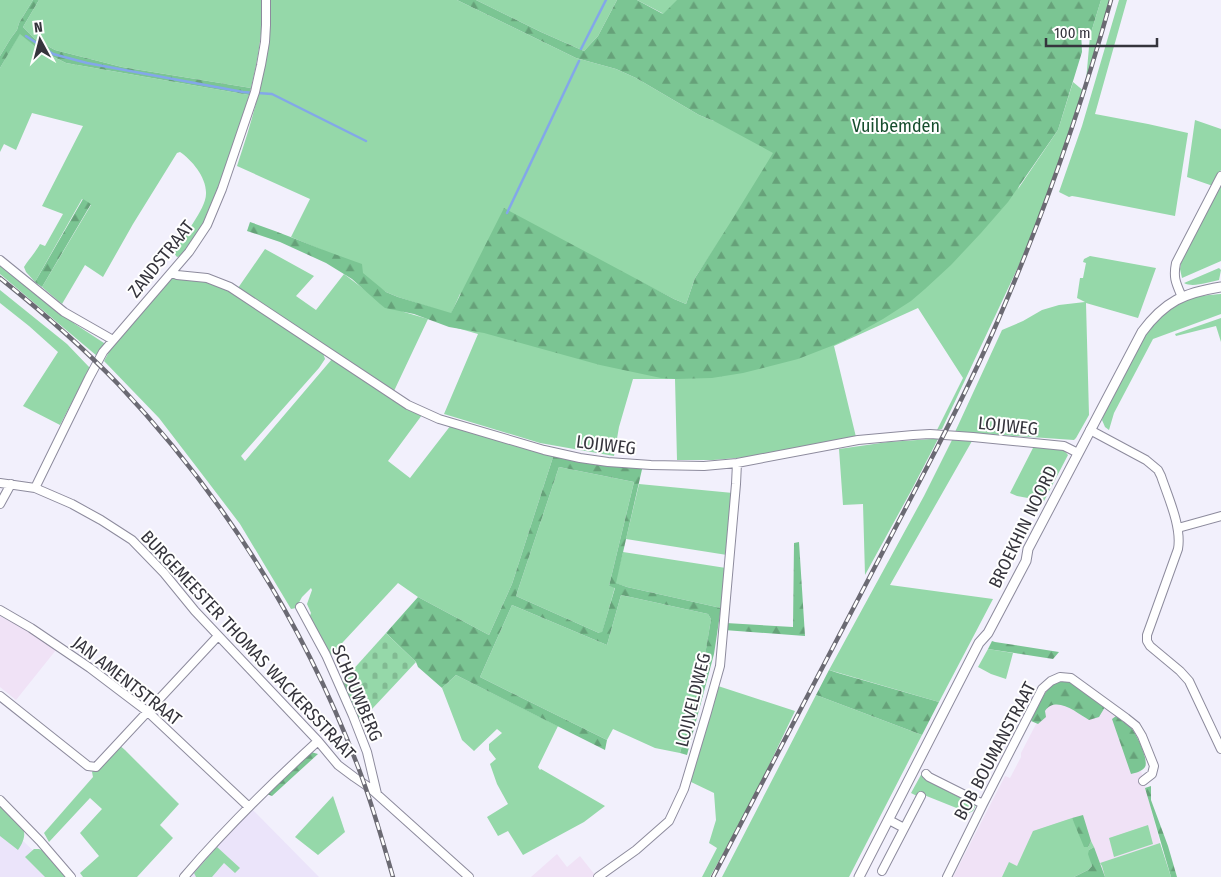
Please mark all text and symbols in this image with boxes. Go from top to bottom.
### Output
north arrow [15,15,65,65]
scale bar [1046,15,1157,47]
text: N [33,19,44,37]
text: 100 m [1054,24,1091,42]
park label: Vuilbemden [852,115,940,137]
street label: ZANDSTRAAT [123,216,199,302]
street label: LOIJWEG [977,412,1039,440]
street label: LOIJWEG [575,430,637,460]
street label: BROEKHIN NOORD [984,462,1062,592]
street label: BURGEMEESTER THOMAS WACKERSSTRAAT [136,526,360,764]
street label: JAN AMENTSTRAAT [68,632,186,731]
street label: SCHOUWBERG [327,641,387,745]
street label: LOIJVELDWEG [671,651,715,749]
street label: BOB BOUMANSTRAAT [949,678,1041,824]

